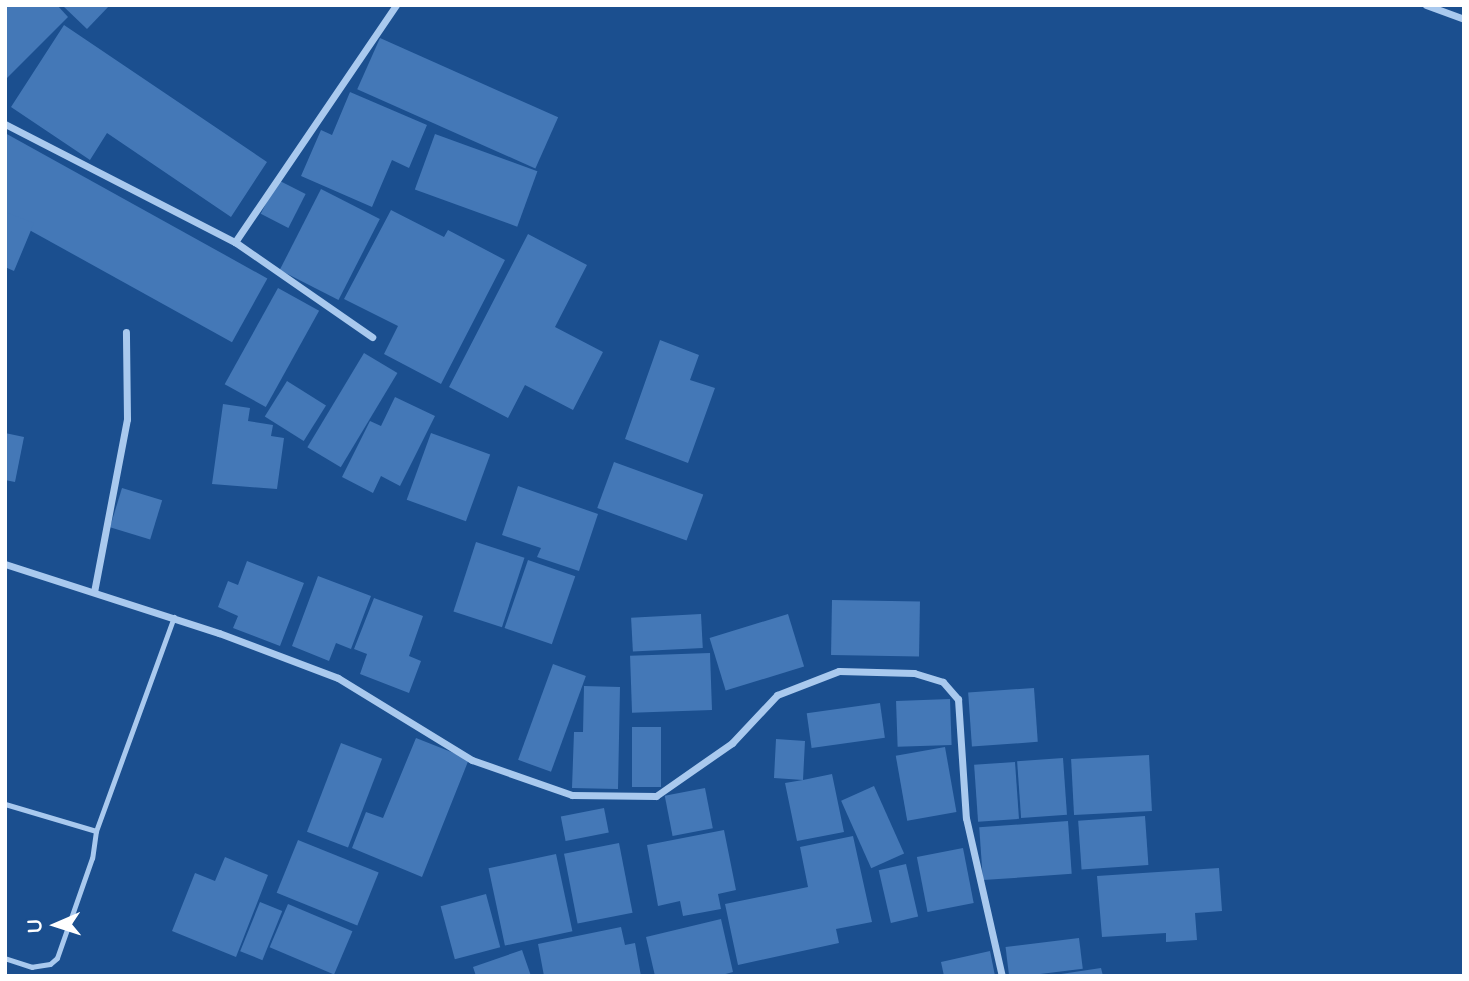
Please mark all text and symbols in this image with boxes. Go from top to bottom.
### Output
north arrow [21,890,91,960]
text: U [24,918,46,934]

